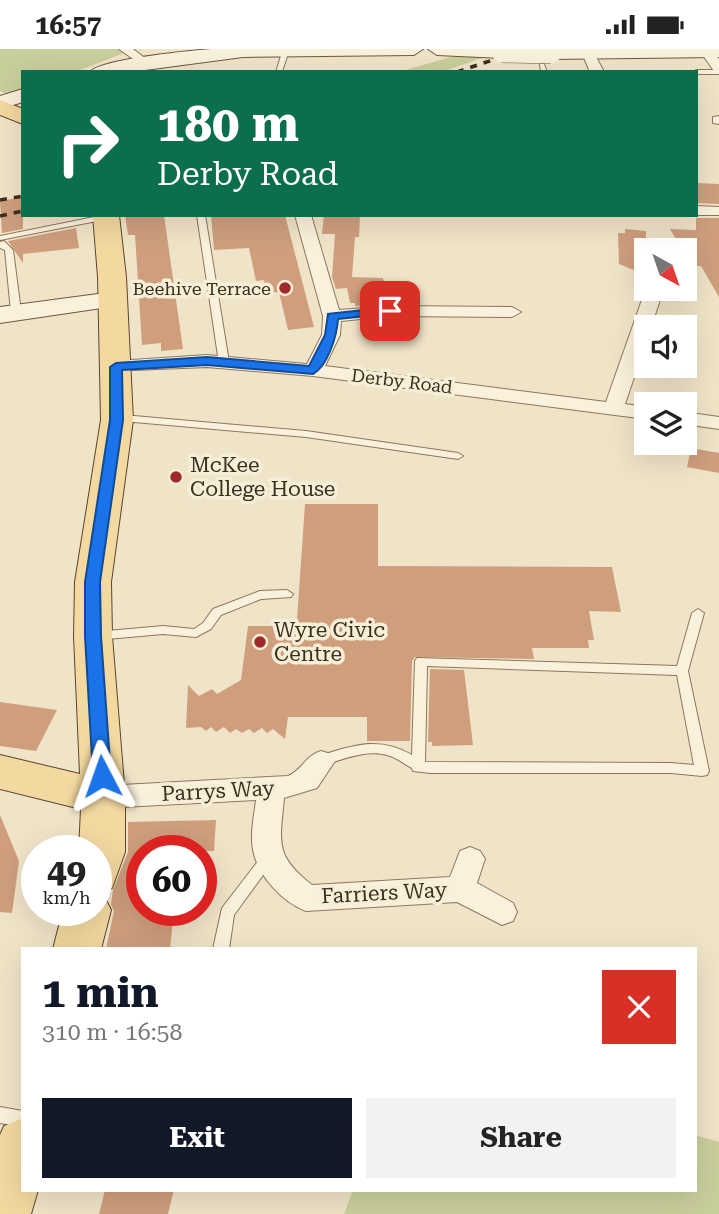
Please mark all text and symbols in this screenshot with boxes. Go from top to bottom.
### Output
text: 16:57 [35,10,101,40]
text: 180 m [157,96,299,153]
icon: right [42,98,133,189]
text: Derby Road [157,155,338,193]
north arrow [634,238,696,301]
map controls [634,238,697,455]
place label: Beehive Terrace [132,278,271,299]
marker: Beehive Terrace [277,280,293,296]
pin [360,281,420,341]
icon: arrive [371,292,409,330]
button: sound [634,315,697,378]
street label: Derby Road [350,364,454,398]
button: layers [634,392,697,455]
place label: McKee College House [190,453,335,501]
marker: McKee College House [168,469,184,485]
place label: Wyre Civic Centre [274,618,385,666]
marker: Wyre Civic Centre [252,634,268,650]
position arrow [65,739,139,813]
street label: Parrys Way [161,776,276,806]
speed limit sign: 60 [126,835,217,926]
text: 49 [47,851,86,892]
street label: Farriers Way [320,878,448,908]
text: km/h [42,887,91,908]
text: 1 min [42,968,159,1017]
button: close [602,970,676,1044]
text: 310 m · 16:58 [42,1019,182,1046]
button: Exit [42,1098,352,1178]
button: Share [366,1098,676,1178]

